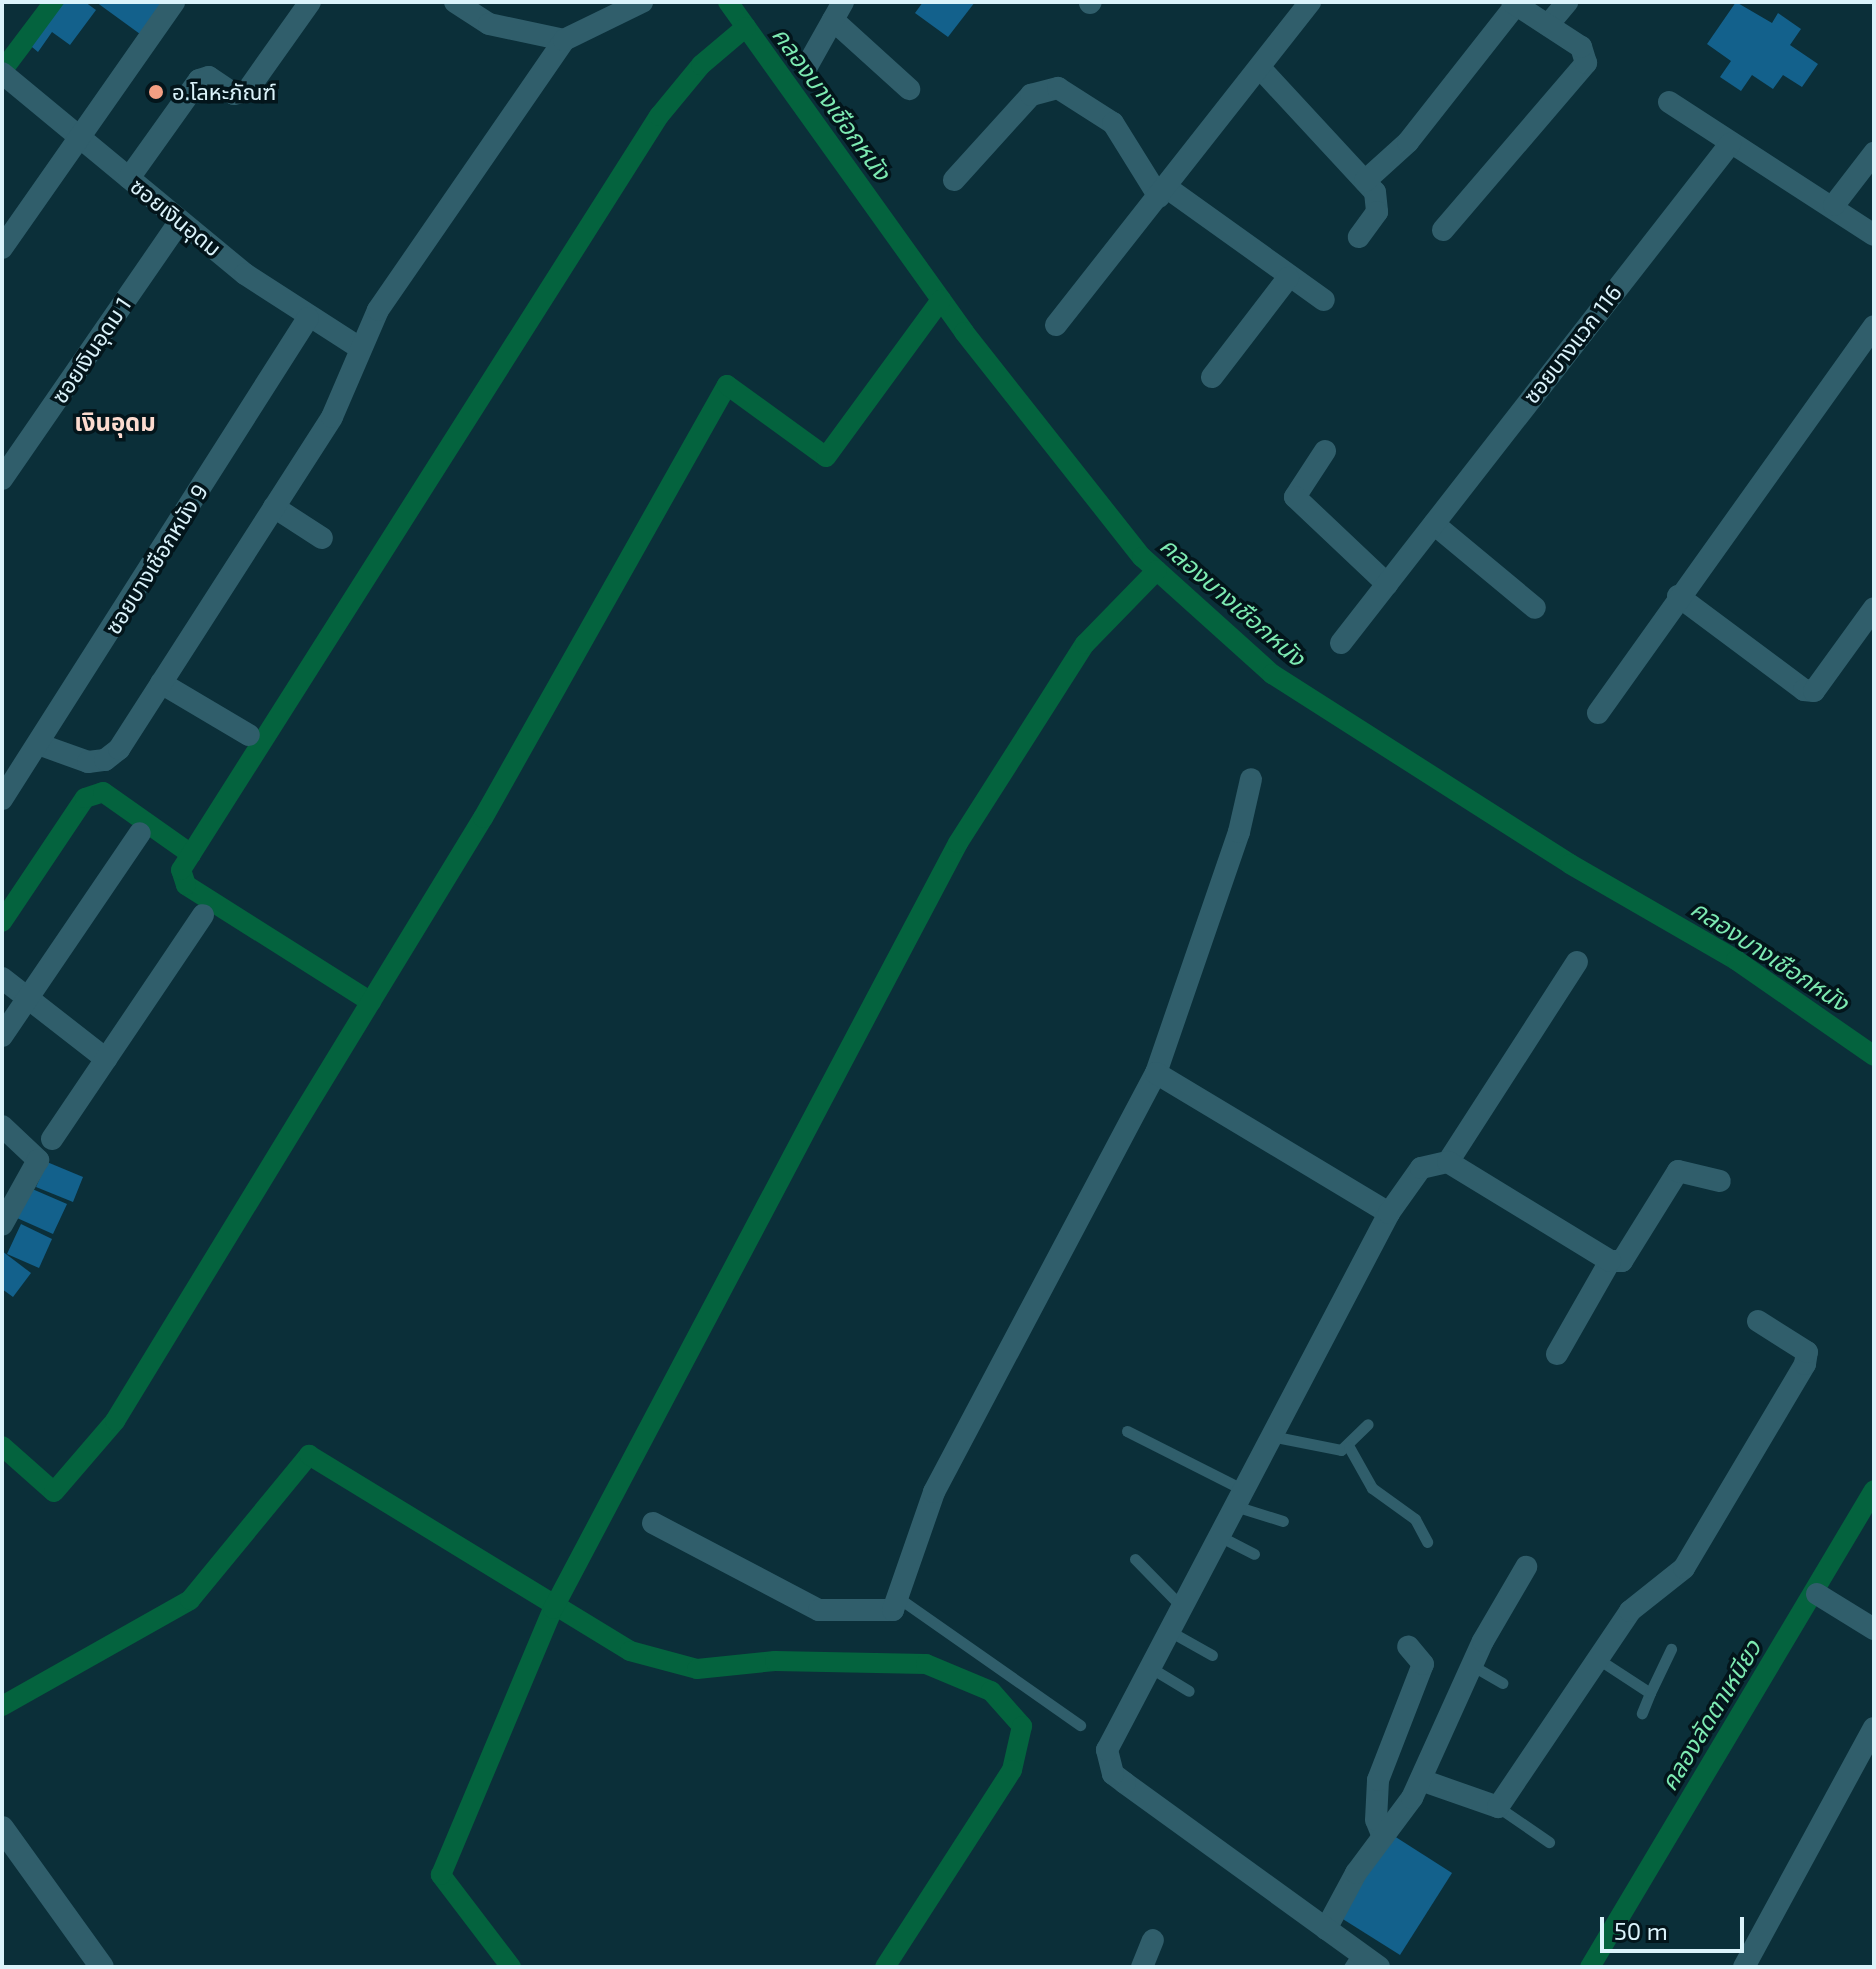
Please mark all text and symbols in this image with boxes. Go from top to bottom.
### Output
water label: คลองบางเชือกหนัง [767,21,897,185]
place label: อ.โลหะภัณฑ์ [172,79,276,105]
marker: อ.โลหะภัณฑ์ [147,83,165,101]
street label: ซอยเงินอุดม [126,173,226,261]
street label: ซอยบางแวก 116 [1517,279,1627,409]
street label: ซอยเงินอุดม 1 [46,292,136,408]
district label: เงินอุดม [74,408,156,436]
street label: ซอยบางเชือกหนัง 9 [99,479,213,639]
water label: คลองบางเชือกหนัง [1155,530,1311,672]
water label: คลองบางเชือกหนัง [1686,893,1854,1017]
water label: คลองลัดตาเหนียว [1654,1634,1766,1796]
scale bar [1604,1901,1748,1951]
text: 50 m [1614,1916,1668,1945]

